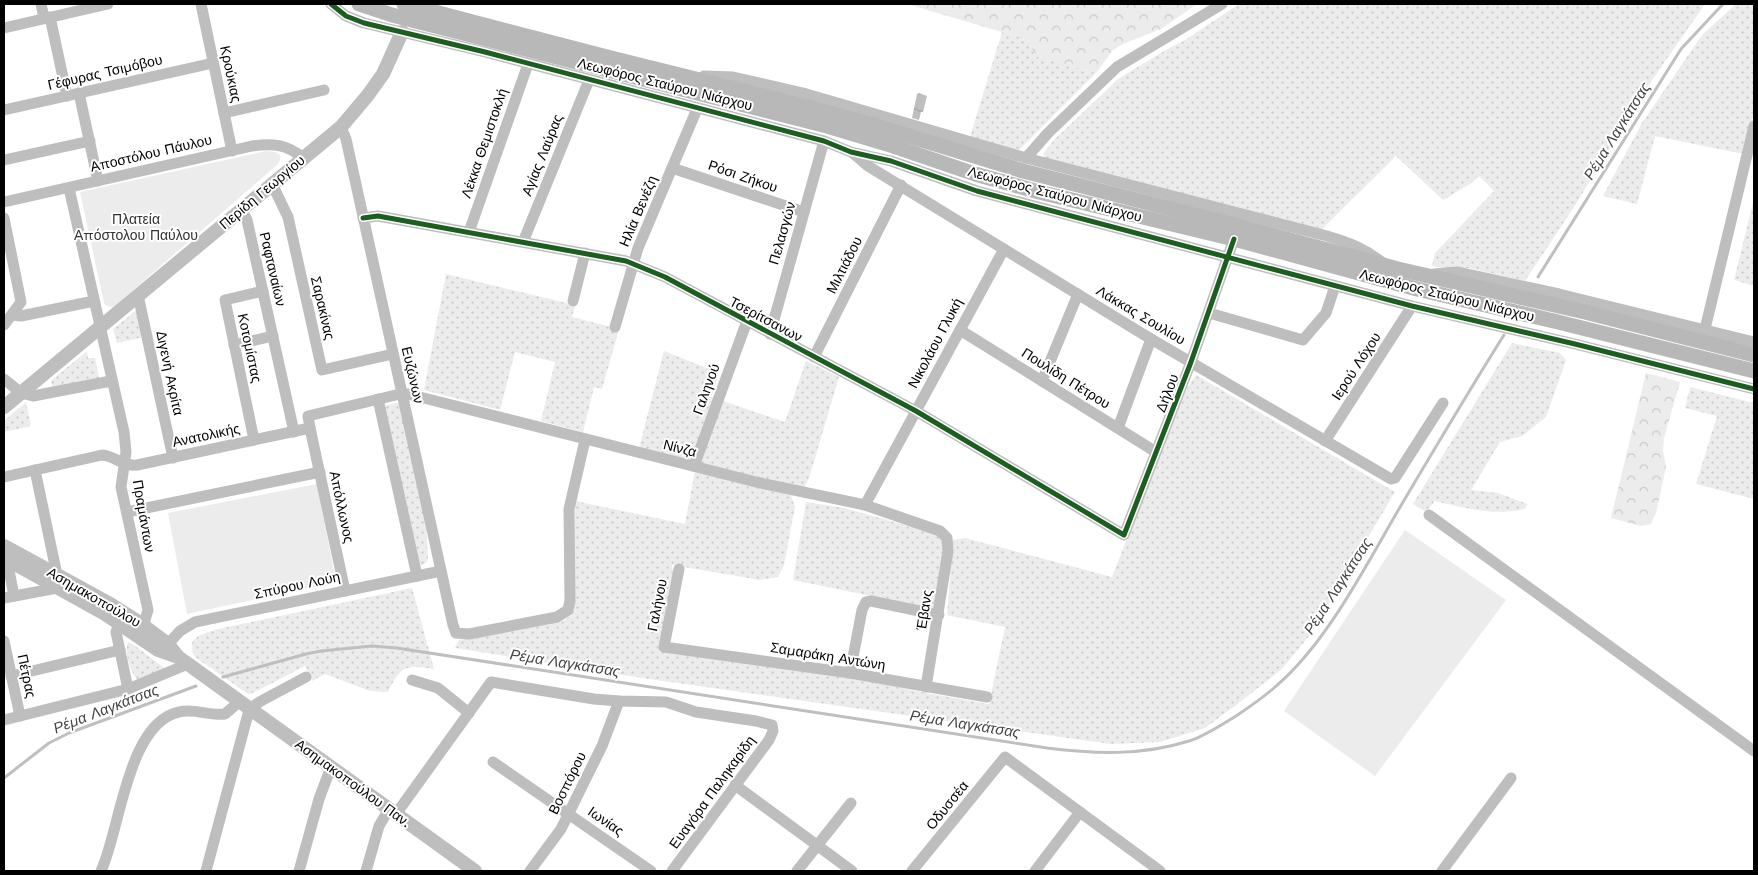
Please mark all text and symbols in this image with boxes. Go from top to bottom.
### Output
street label: Κρούκιας [217,44,245,104]
street label: Γέφυρας Τσιμόβου [46,51,164,93]
street label: Λεωφόρος Σταύρου Νιάρχου [576,55,754,113]
water label: Ρέμα Λαγκάτσας [1580,78,1655,183]
street label: Λέκκα Θεμιστοκλή [458,86,510,200]
street label: Αγίας Λαύρας [518,112,566,198]
street label: Αποστόλου Πάυλου [89,131,213,175]
street label: Περίδη Γεωργίου [216,152,308,232]
street label: Ρόσι Ζήκου [706,157,780,195]
street label: Λεωφόρος Σταύρου Νιάρχου [966,163,1144,225]
street label: Ηλία Βενέζη [616,173,660,249]
street label: Πελασγών [765,200,799,266]
park label: Πλατεία Απόστολου Παύλου [74,211,198,243]
street label: Ραφταναίων [257,230,289,308]
street label: Μιλτιάδου [823,234,865,296]
street label: Λεωφόρος Σταύρου Νιάρχου [1358,266,1536,324]
street label: Σαρακίνας [308,275,338,342]
street label: Λάκκας Σουλίου [1094,282,1188,348]
street label: Τσερίτσανων [727,293,805,345]
street label: Νικολάου Γλυκή [905,295,965,391]
street label: Κοτομίστας [235,312,265,384]
street label: Διγενή Ακρίτα [153,329,187,417]
street label: Ιερού Λόχου [1328,329,1384,403]
street label: Πουλίδη Πέτρου [1019,344,1113,412]
street label: Ευζώνων [399,345,427,405]
street label: Γαληνού [689,361,723,417]
street label: Δήλου [1152,372,1182,414]
street label: Ανατολικής [171,420,241,450]
street label: Νίνζα [662,436,698,460]
street label: Απόλλωνος [327,469,358,545]
street label: Πραμάντων [130,479,158,553]
water label: Ρέμα Λαγκάτσας [1300,534,1376,638]
street label: Ασημακοπούλου [44,564,144,630]
street label: Σπύρου Λούη [253,568,341,602]
street label: Γαλήνου [644,577,670,633]
street label: Έβανς [913,588,935,632]
street label: Σαμαράκη Αντώνη [769,639,887,673]
water label: Ρέμα Λαγκάτσας [509,645,622,681]
street label: Πέτρας [15,652,40,700]
water label: Ρέμα Λαγκάτσας [51,680,162,737]
water label: Ρέμα Λαγκάτσας [909,706,1022,742]
street label: Ευαγόρα Παληκαρίδη [666,733,758,851]
street label: Ασημακοπούλου Παν. [292,736,414,830]
street label: Βοσπόρου [545,749,589,817]
street label: Οδυσσέα [923,777,971,833]
street label: Ιωνίας [585,803,627,839]

